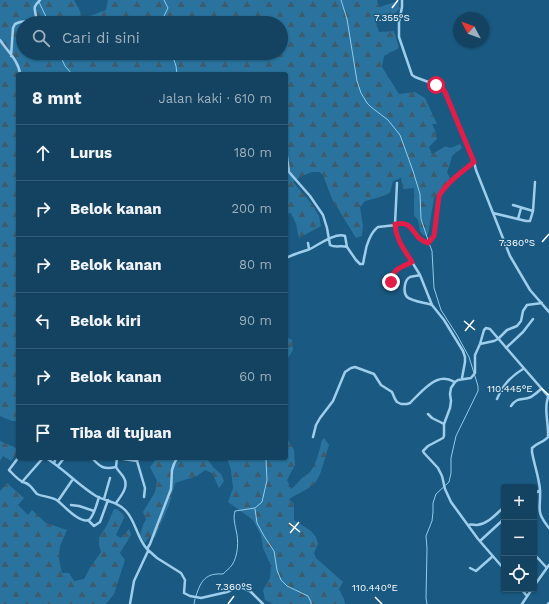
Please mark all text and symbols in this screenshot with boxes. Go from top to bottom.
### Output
text: 7.355°S [374,12,410,23]
north arrow [453,12,489,48]
search box [16,16,288,60]
icon: search [30,27,52,49]
text: Cari di sini [62,29,140,47]
route start [427,76,445,94]
text: 8 mnt [32,88,81,108]
text: Jalan kaki · 610 m [159,91,272,106]
icon: ahead [32,142,54,164]
text: Lurus [70,144,112,162]
text: 180 m [234,145,272,160]
icon: right [32,198,54,220]
text: Belok kanan [70,200,161,218]
text: 200 m [231,201,272,216]
text: 7.360°S [499,237,535,248]
icon: right [32,254,54,276]
text: Belok kanan [70,256,161,274]
text: 80 m [239,257,272,272]
route end [382,273,400,291]
icon: left [32,310,54,332]
text: Belok kiri [70,312,141,330]
text: 90 m [239,313,272,328]
icon: right [32,366,54,388]
text: Belok kanan [70,368,161,386]
text: 60 m [239,369,272,384]
text: 110.445°E [487,383,533,394]
icon: arrive [32,422,54,444]
text: Tiba di tujuan [70,424,172,442]
map controls [501,484,537,592]
button: + [501,484,537,520]
button: − [501,520,537,556]
button: locate [501,556,537,592]
text: 7.360°S [216,581,252,592]
text: 110.440°E [352,582,398,593]

